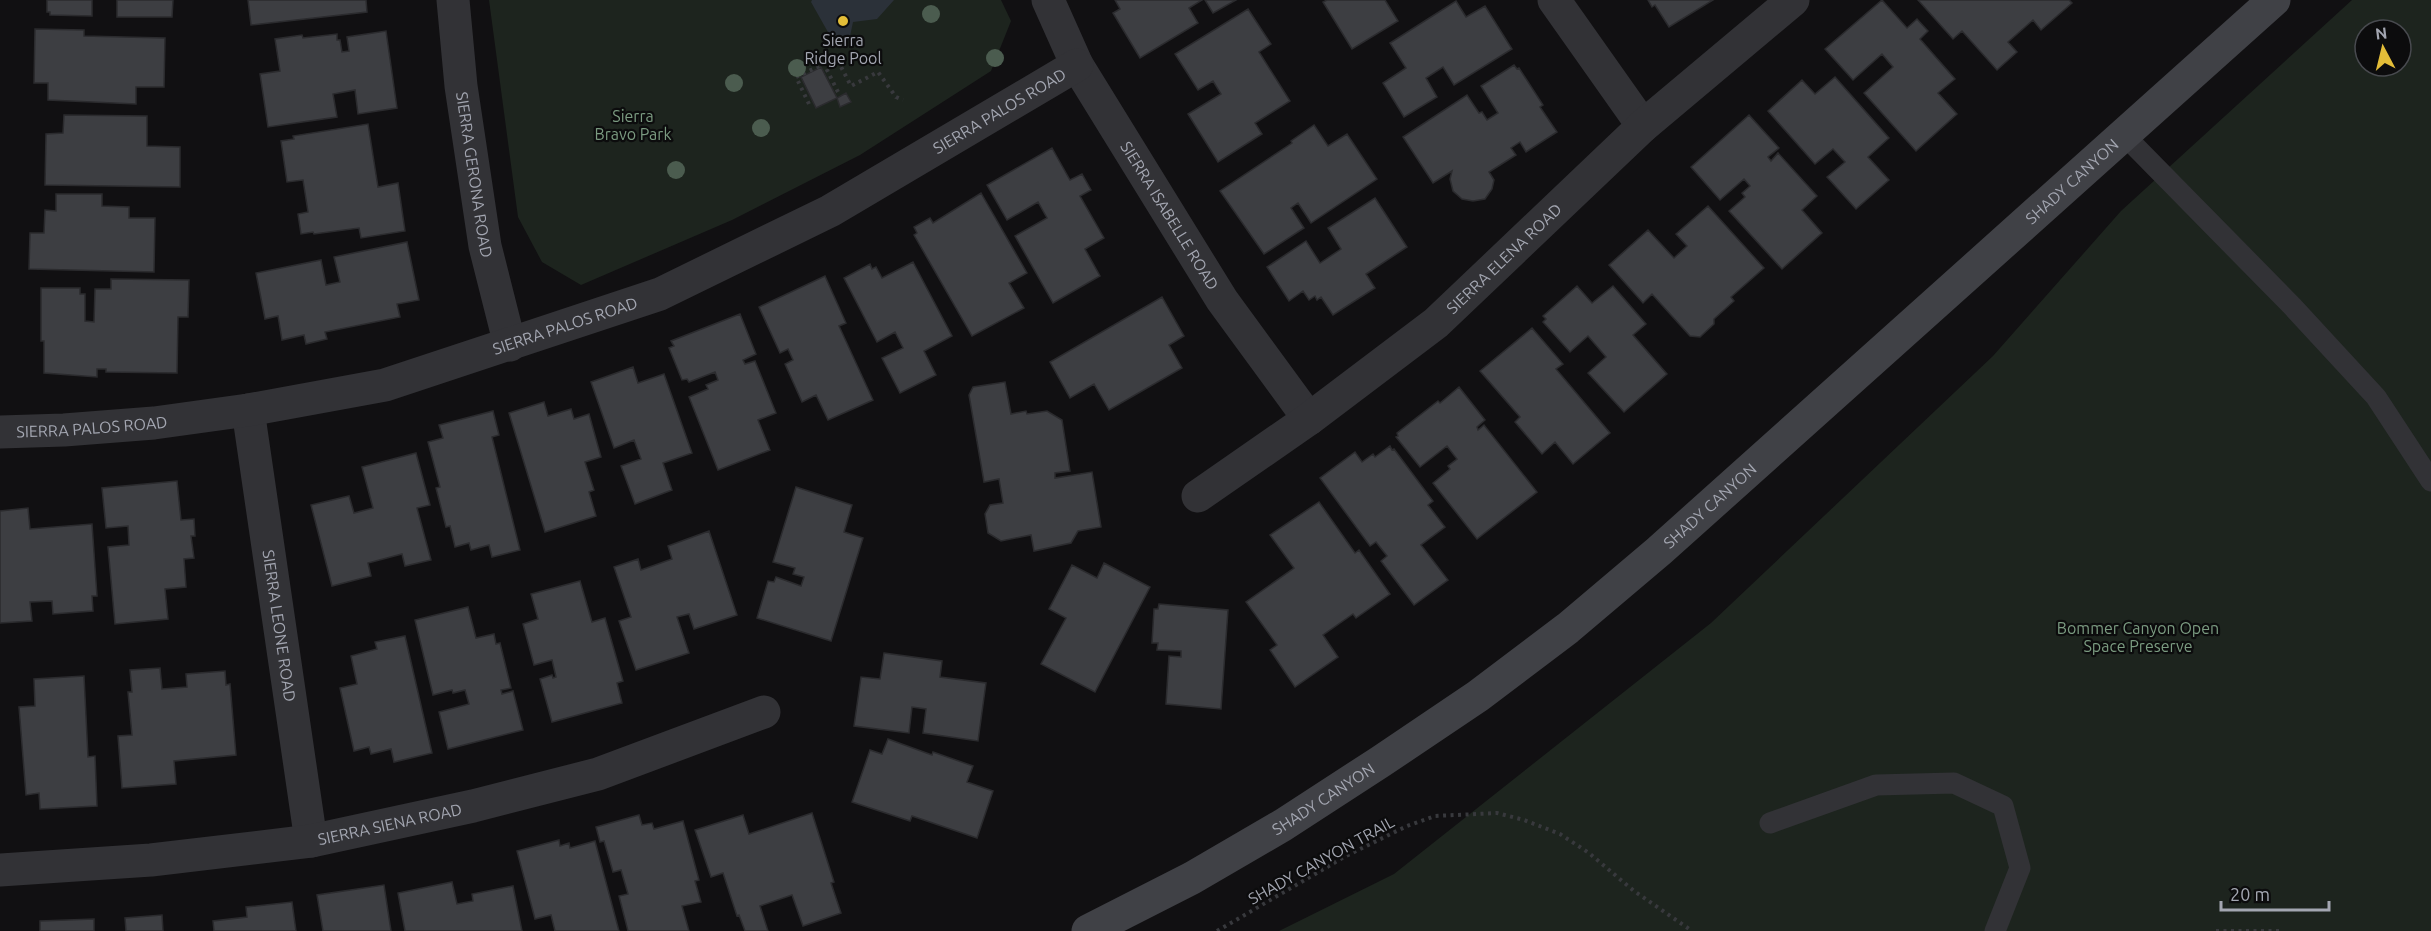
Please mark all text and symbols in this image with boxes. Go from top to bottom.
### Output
marker: Sierra Ridge Pool [836,14,850,28]
north arrow [2353,18,2413,78]
text: N [2374,23,2388,43]
place label: Sierra Ridge Pool [804,31,882,67]
street label: SIERRA PALOS ROAD [930,65,1069,157]
street label: SIERRA GERONA ROAD [453,91,497,259]
park label: Sierra Bravo Park [594,107,672,143]
street label: SHADY CANYON [2022,135,2122,227]
street label: SIERRA ISABELLE ROAD [1117,138,1222,293]
street label: SIERRA ELENA ROAD [1443,200,1565,317]
street label: SIERRA PALOS ROAD [490,293,640,358]
street label: SIERRA PALOS ROAD [16,412,168,440]
street label: SHADY CANYON [1660,459,1760,552]
street label: SIERRA LEONE ROAD [260,549,300,703]
park label: Bommer Canyon Open Space Preserve [2057,619,2219,655]
street label: SHADY CANYON [1269,759,1378,838]
street label: SIERRA SIENA ROAD [316,800,463,848]
street label: SHADY CANYON TRAIL [1245,812,1397,908]
scale bar [2221,874,2329,912]
text: 20 m [2230,884,2270,904]

